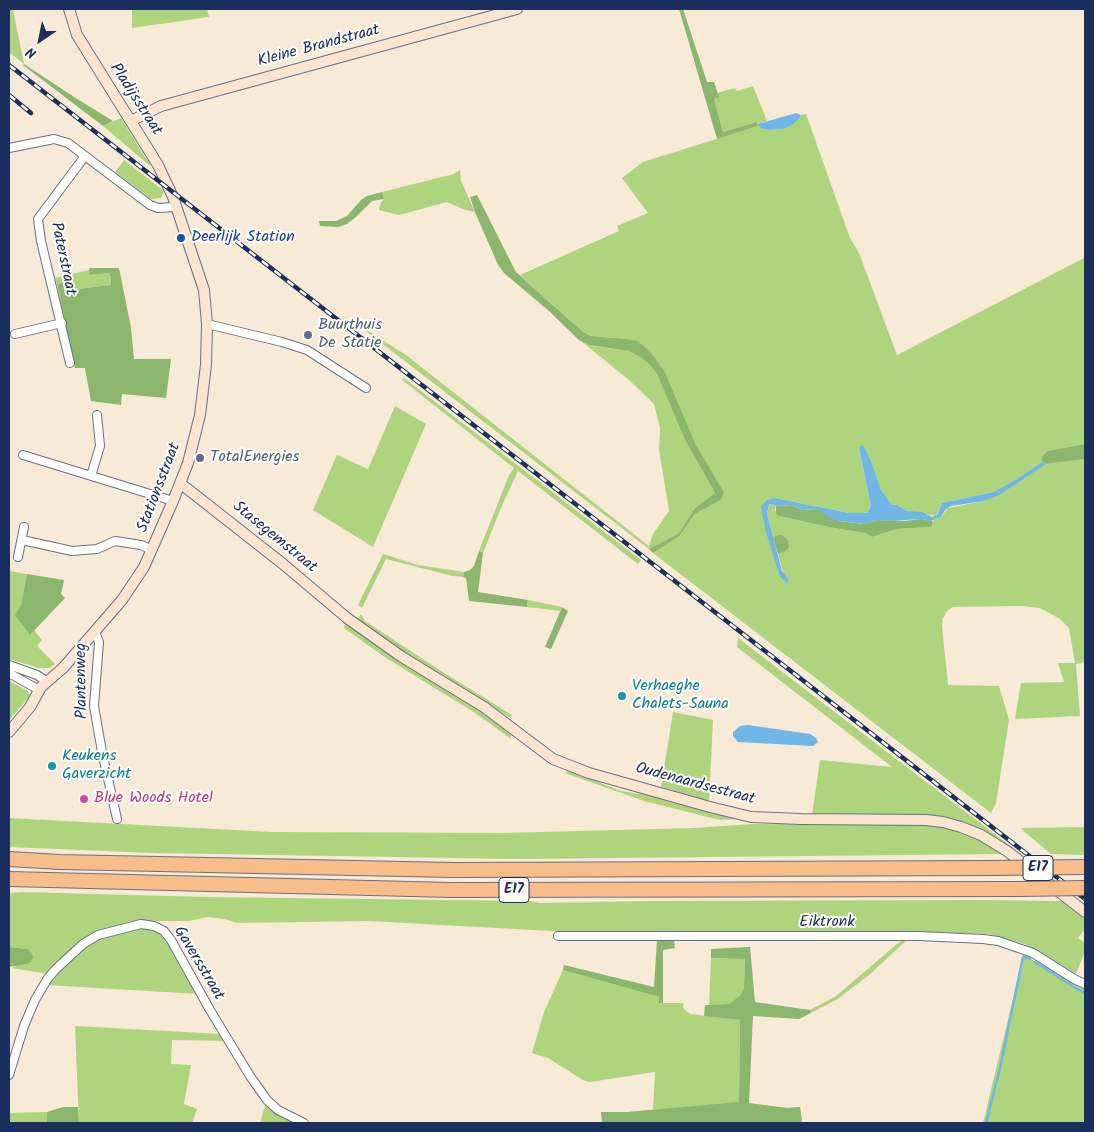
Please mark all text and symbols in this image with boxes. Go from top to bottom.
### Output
north arrow [15,15,65,65]
street label: Kleine Brandstraat [256,21,382,73]
text: N [22,41,41,64]
street label: Pladijsstraat [105,60,165,140]
street label: Paterstraat [45,221,79,297]
place label: Deerlijk Station [191,228,295,248]
marker: Deerlijk Station [175,232,187,244]
place label: Buurthuis De Statie [318,316,382,354]
marker: Buurthuis De Statie [302,329,314,341]
street label: Stationsstraat [134,441,186,535]
place label: TotalEnergies [210,448,299,468]
marker: TotalEnergies [194,452,206,464]
street label: Stasegemstraat [228,498,320,578]
street label: Plantenweg [73,643,93,719]
place label: Verhaeghe Chalets-Sauna [632,677,729,715]
marker: Verhaeghe Chalets-Sauna [616,690,628,702]
place label: Keukens Gaverzicht [62,747,131,785]
marker: Keukens Gaverzicht [46,760,58,772]
street label: Oudenaardsestraat [633,760,757,810]
place label: Blue Woods Hotel [94,789,213,809]
marker: Blue Woods Hotel [78,793,90,805]
road number: E17 [1023,856,1053,880]
road number: E17 [499,878,529,902]
street label: Eiktronk [799,913,855,933]
street label: Gaversstraat [168,924,228,1004]

